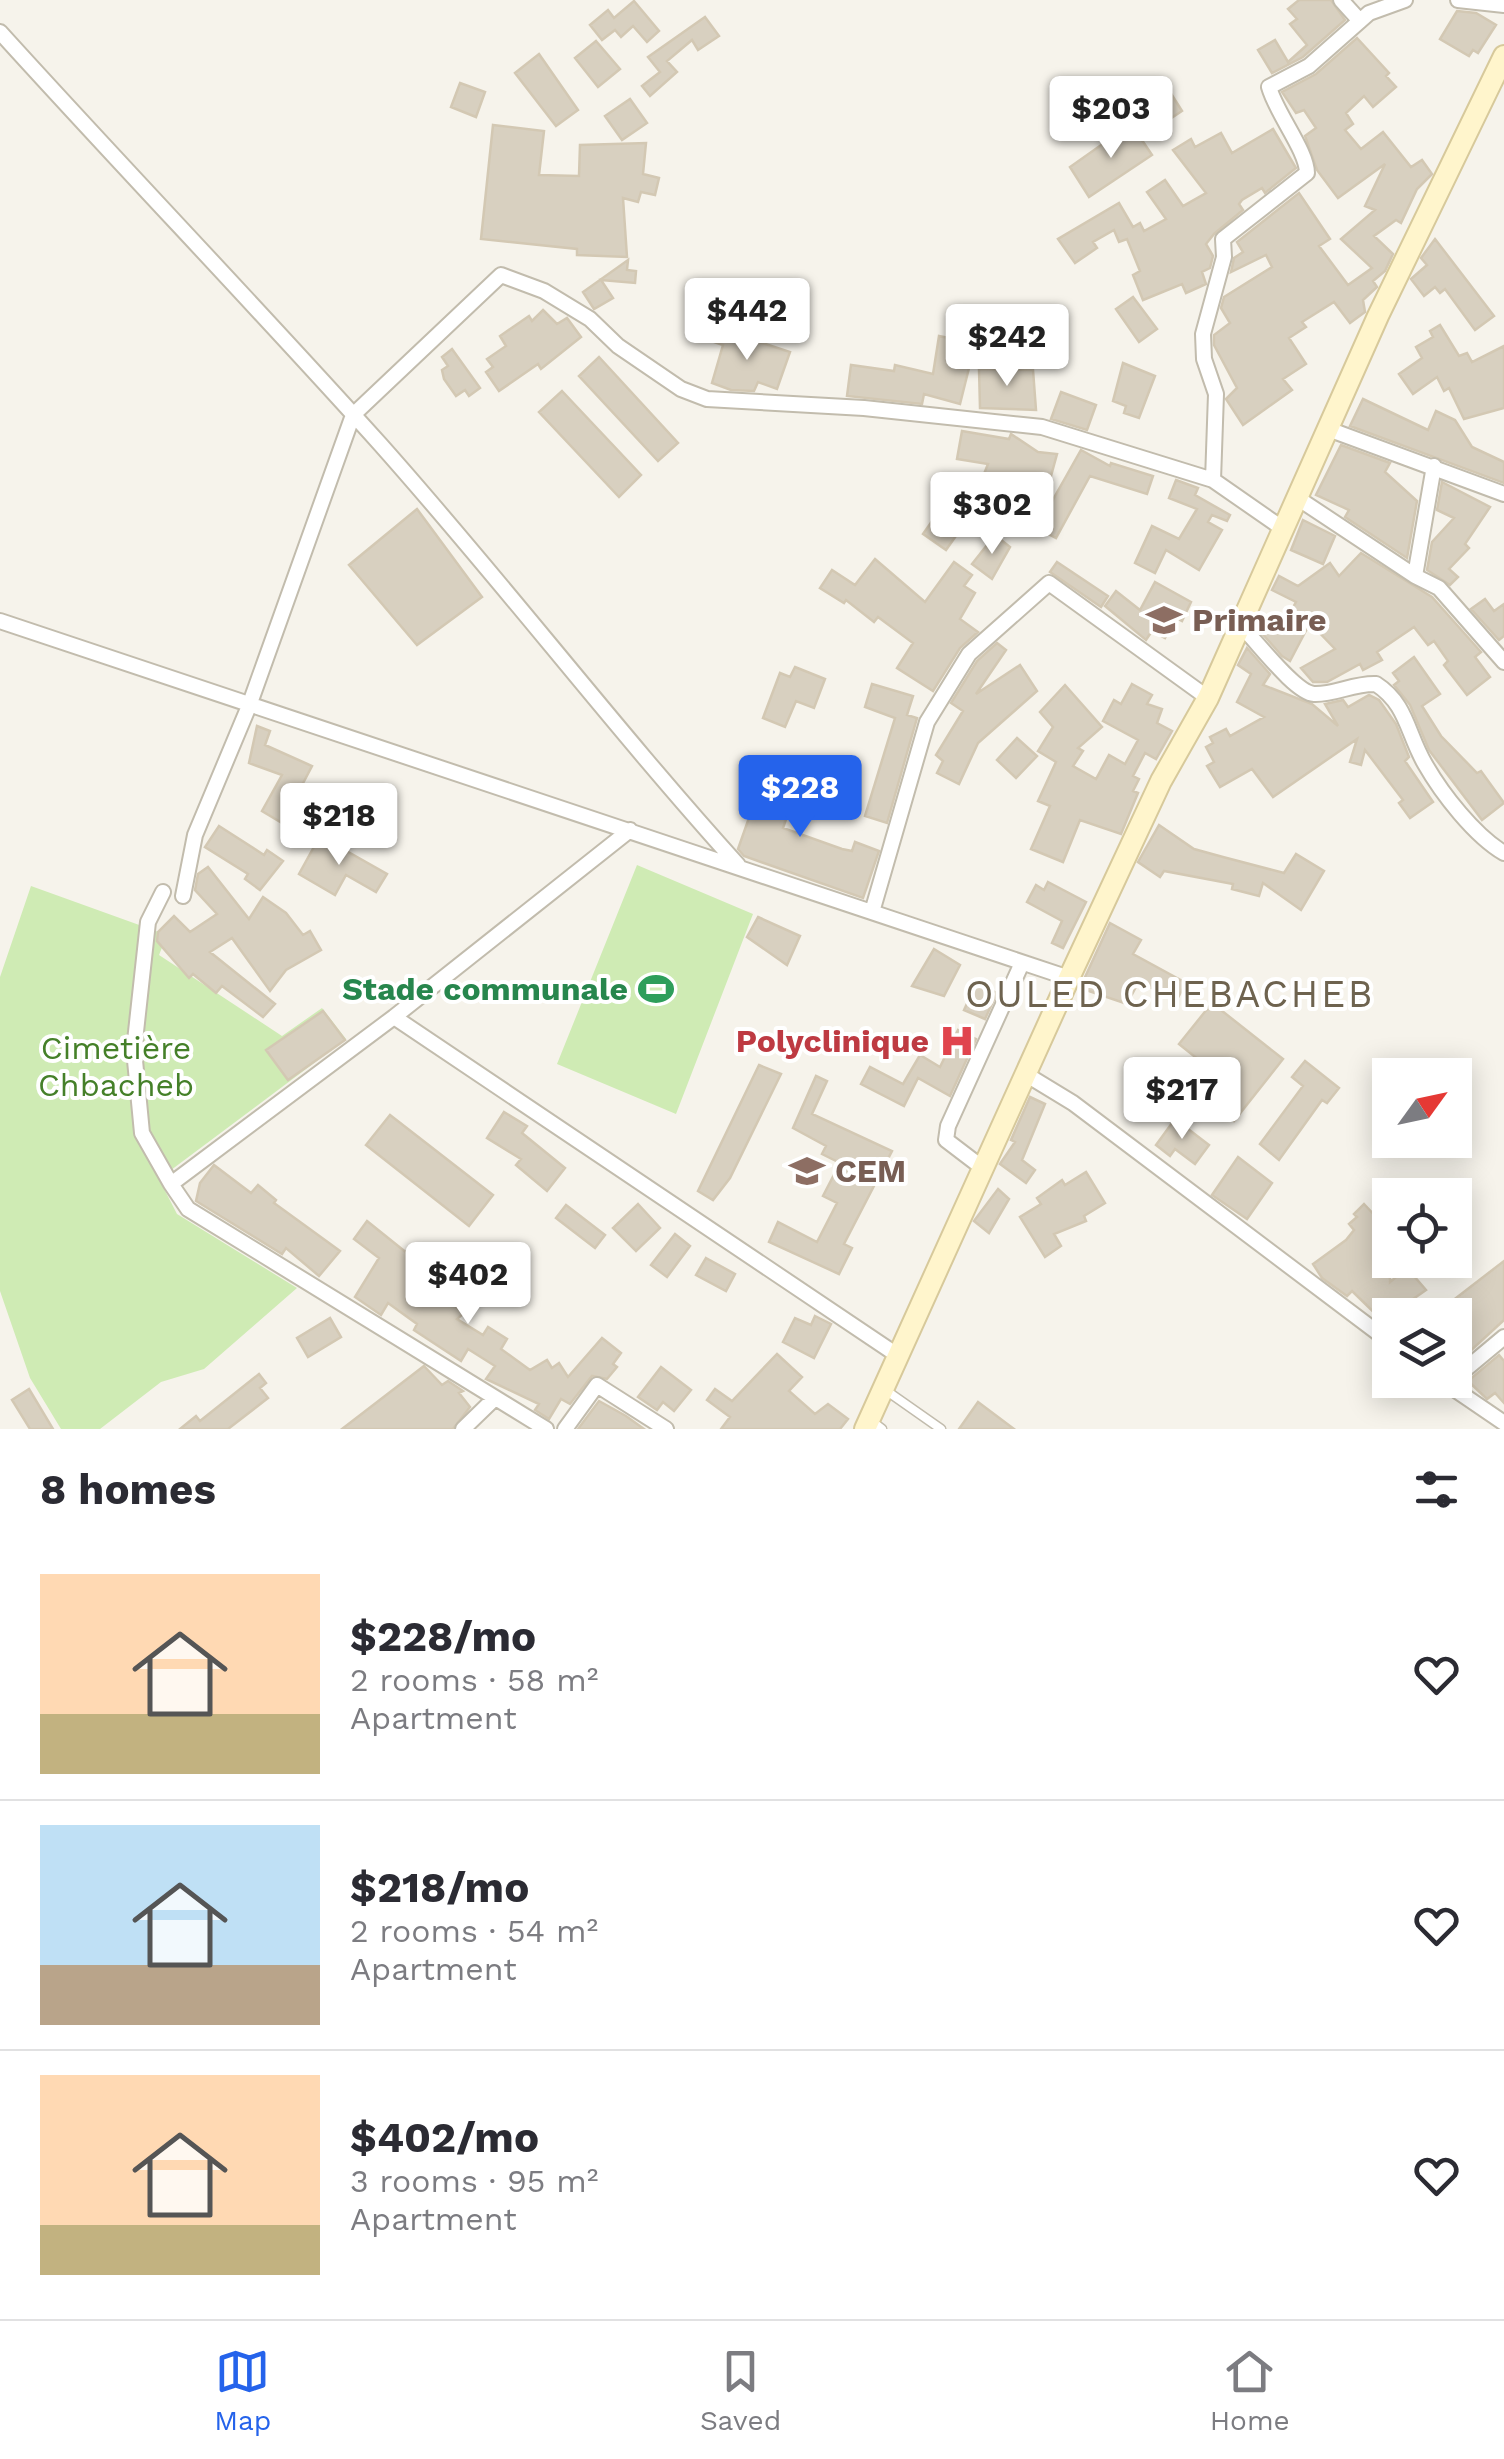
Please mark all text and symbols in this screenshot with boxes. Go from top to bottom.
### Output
pin: $203 [1052,76,1170,161]
text: $203 [1072,89,1150,127]
pin: $442 [688,278,806,363]
text: $442 [707,291,787,329]
pin: $242 [948,304,1066,389]
text: $242 [968,317,1046,355]
pin: $302 [933,472,1051,557]
text: $302 [952,485,1032,523]
school or university icon: Primaire [1145,601,1183,639]
place label: Primaire [1192,601,1326,639]
pin: $228 [741,755,859,840]
text: $228 [761,768,839,806]
pin: $218 [280,783,398,868]
text: $218 [302,796,376,834]
place label: Stade communale [342,970,628,1008]
sports icon: Stade communale [637,970,675,1008]
district label: OULED CHEBACHEB [965,972,1375,1016]
place label: Polyclinique [736,1022,929,1060]
hospital icon: Polyclinique [938,1022,976,1060]
park label: Cimetière Chbacheb [38,1029,194,1104]
pin: $217 [1123,1057,1241,1142]
north arrow [1372,1058,1472,1158]
map controls [1372,1058,1472,1398]
text: $217 [1146,1070,1218,1108]
school or university icon: CEM [788,1152,826,1190]
place label: CEM [835,1152,906,1190]
button: locate [1372,1178,1472,1278]
pin: $402 [409,1242,527,1327]
text: $402 [428,1255,508,1293]
button: layers [1372,1298,1472,1398]
icon: filters [1409,1462,1464,1517]
text: 8 homes [40,1465,216,1514]
text: $228/mo [350,1612,536,1661]
icon: home [120,1614,240,1734]
icon: heart [1409,1647,1464,1702]
text: 2 rooms · 58 m² [350,1661,598,1699]
text: Apartment [350,1699,517,1737]
text: $218/mo [350,1863,529,1912]
icon: home [120,1865,240,1985]
icon: heart [1409,1898,1464,1953]
text: 2 rooms · 54 m² [350,1912,598,1950]
text: Apartment [350,1950,517,1988]
text: $402/mo [350,2113,539,2162]
icon: home [120,2115,240,2235]
icon: heart [1409,2148,1464,2203]
text: 3 rooms · 95 m² [350,2162,598,2200]
text: Apartment [350,2200,517,2238]
tab: Map [214,2344,271,2437]
tab: Saved [700,2344,781,2437]
tab: Home [1210,2344,1290,2437]

